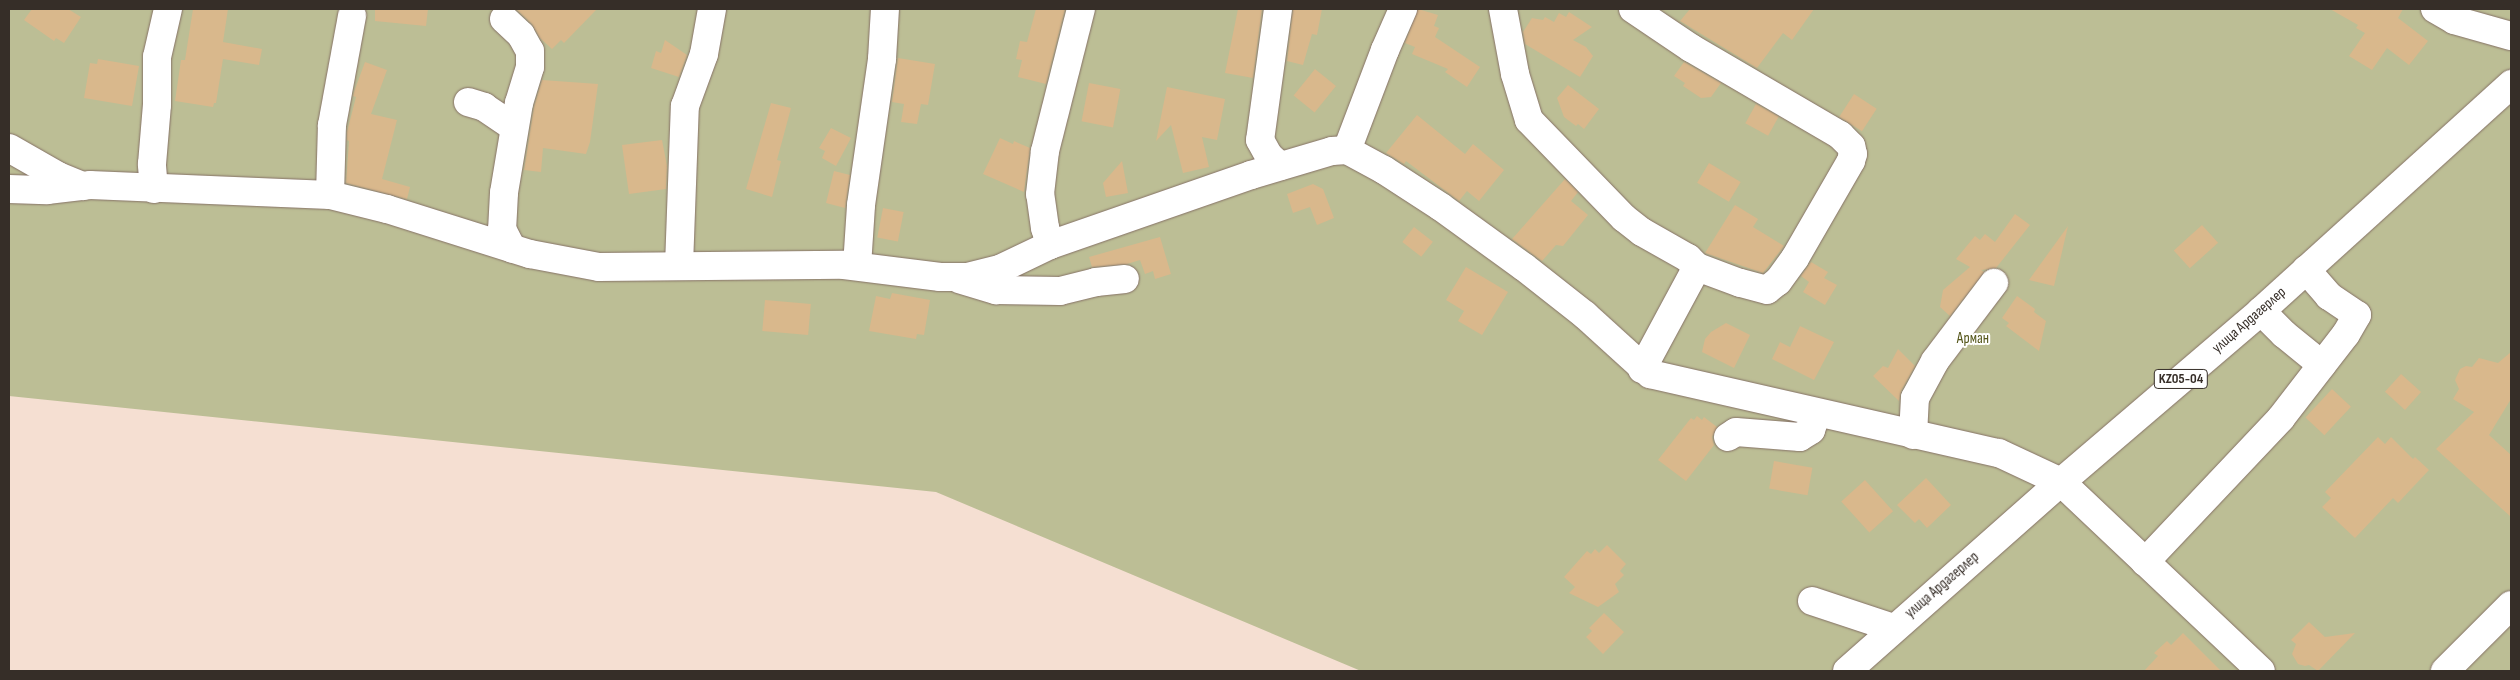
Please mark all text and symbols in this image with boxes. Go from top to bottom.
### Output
street label: улица Ардагерлер [2208,283,2290,357]
park label: Арман [1957,330,1989,348]
road number: KZ05-04 [2154,368,2208,390]
street label: улица Ардагерлер [1901,548,1983,622]

